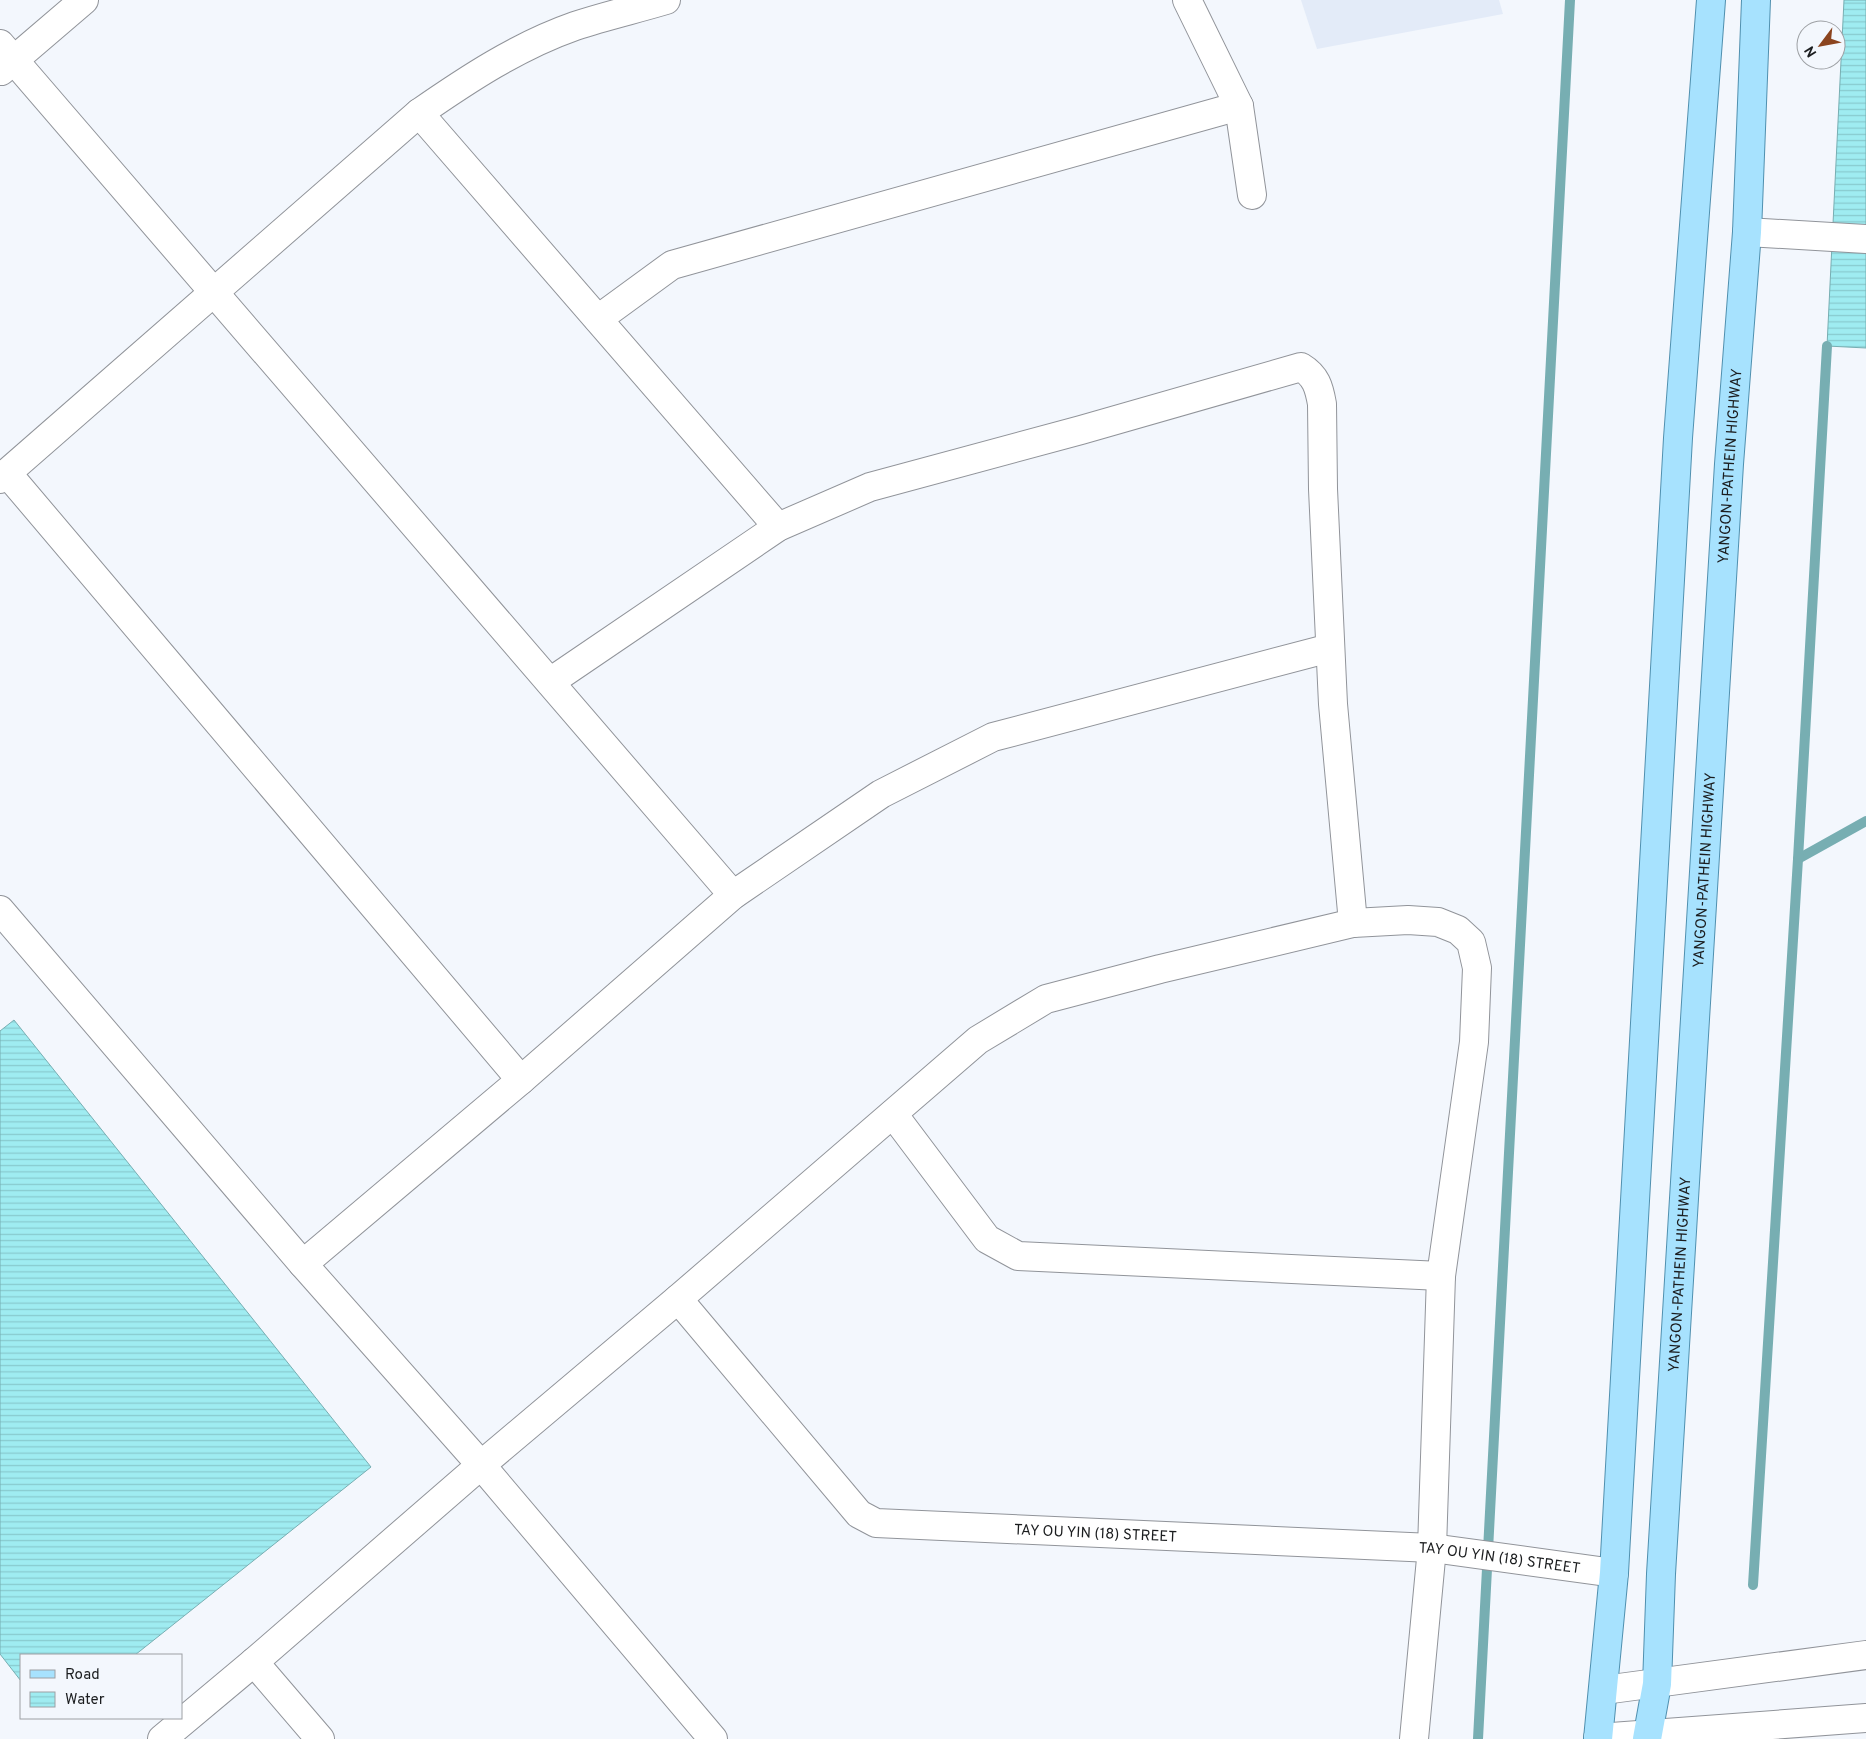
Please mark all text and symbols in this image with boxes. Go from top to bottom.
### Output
north arrow [1796,20,1846,70]
text: N [1801,42,1821,60]
street label: YANGON-PATHEIN HIGHWAY [1715,368,1747,564]
street label: YANGON-PATHEIN HIGHWAY [1690,772,1721,969]
street label: YANGON-PATHEIN HIGHWAY [1665,1176,1696,1373]
street label: TAY OU YIN (18) STREET [1014,1521,1177,1548]
street label: TAY OU YIN (18) STREET [1418,1539,1581,1579]
legend [20,1654,182,1719]
text: Road [65,1666,100,1685]
text: Water [65,1691,105,1710]

